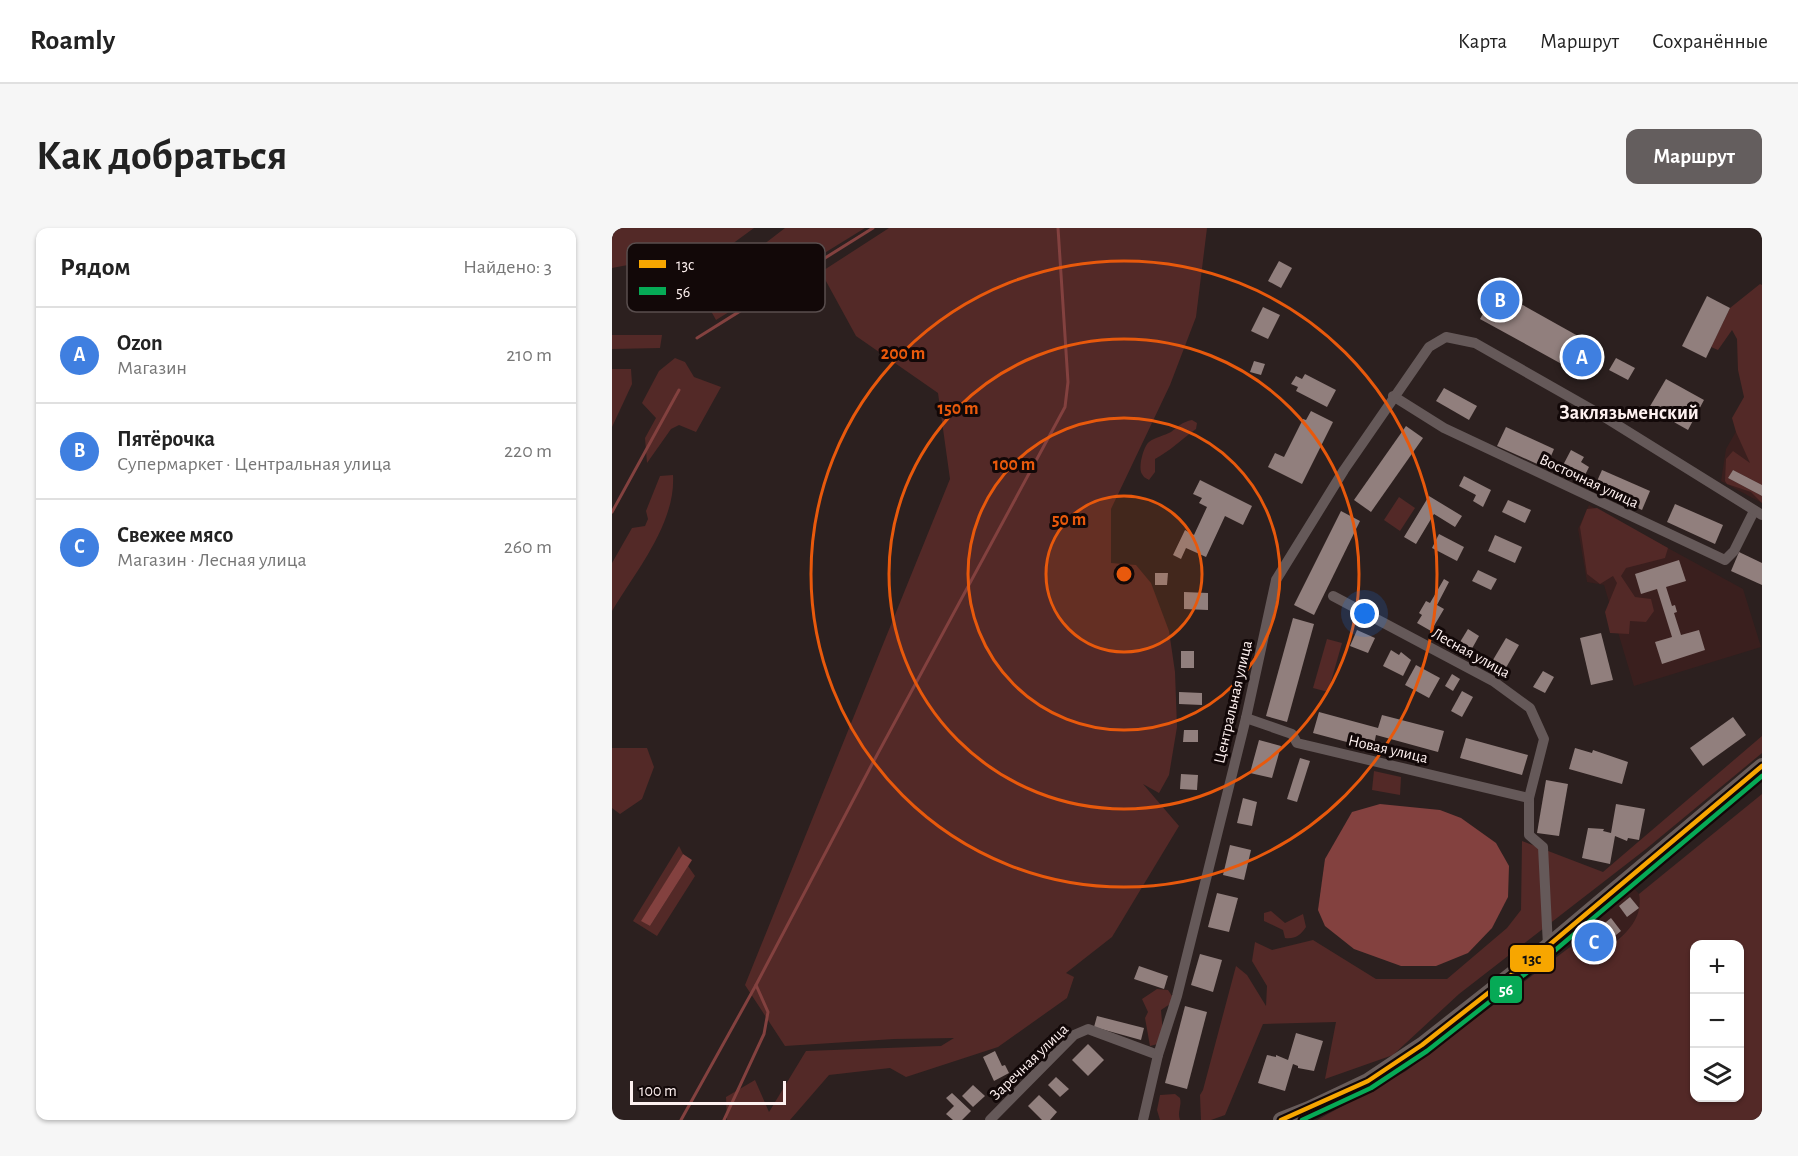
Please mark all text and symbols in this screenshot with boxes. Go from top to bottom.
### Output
text: Roamly [30,27,115,55]
text: Карта [1458,31,1507,52]
text: Маршрут [1540,31,1619,52]
text: Сохранённые [1652,31,1768,52]
button: Маршрут [1626,129,1762,184]
text: Как добраться [36,135,287,177]
legend [627,243,825,312]
text: Рядом [60,254,131,280]
text: Найдено: 3 [463,257,552,277]
text: 13с [676,257,695,273]
pin: B [1480,278,1520,322]
text: 56 [676,284,690,300]
text: Ozon [117,332,163,354]
pin: A [1562,334,1602,380]
text: A [74,345,86,365]
text: 210 m [506,345,552,365]
text: 200 m [881,345,925,363]
text: Магазин [117,358,187,378]
text: 150 m [938,400,978,418]
district label: Заклязьменский [1559,403,1699,423]
text: Пятёрочка [117,428,215,450]
text: B [74,441,85,461]
text: 220 m [504,441,552,461]
street label: Восточная улица [1536,451,1641,512]
text: Супермаркет · Центральная улица [117,454,391,474]
text: 100 m [993,456,1035,474]
text: 50 m [1052,511,1086,529]
text: Свежее мясо [117,524,233,546]
text: C [74,537,85,557]
text: 260 m [504,537,552,557]
text: Магазин · Лесная улица [117,550,307,570]
centre of rings [1114,564,1134,584]
your location [1350,599,1379,628]
street label: Лесная улица [1429,625,1513,682]
street label: Центральная улица [1211,639,1256,765]
street label: Новая улица [1346,732,1429,767]
pin: C [1574,920,1614,964]
map controls [1690,940,1744,1102]
button: + [1690,940,1744,994]
line badge: 13с [1509,944,1555,973]
text: 13с [1522,951,1542,967]
line badge: 56 [1489,975,1523,1004]
text: 56 [1499,982,1514,998]
button: − [1690,994,1744,1048]
street label: Заречная улица [987,1021,1072,1104]
button: layers [1690,1048,1744,1102]
scale bar [630,1078,786,1106]
text: 100 m [639,1083,677,1099]

